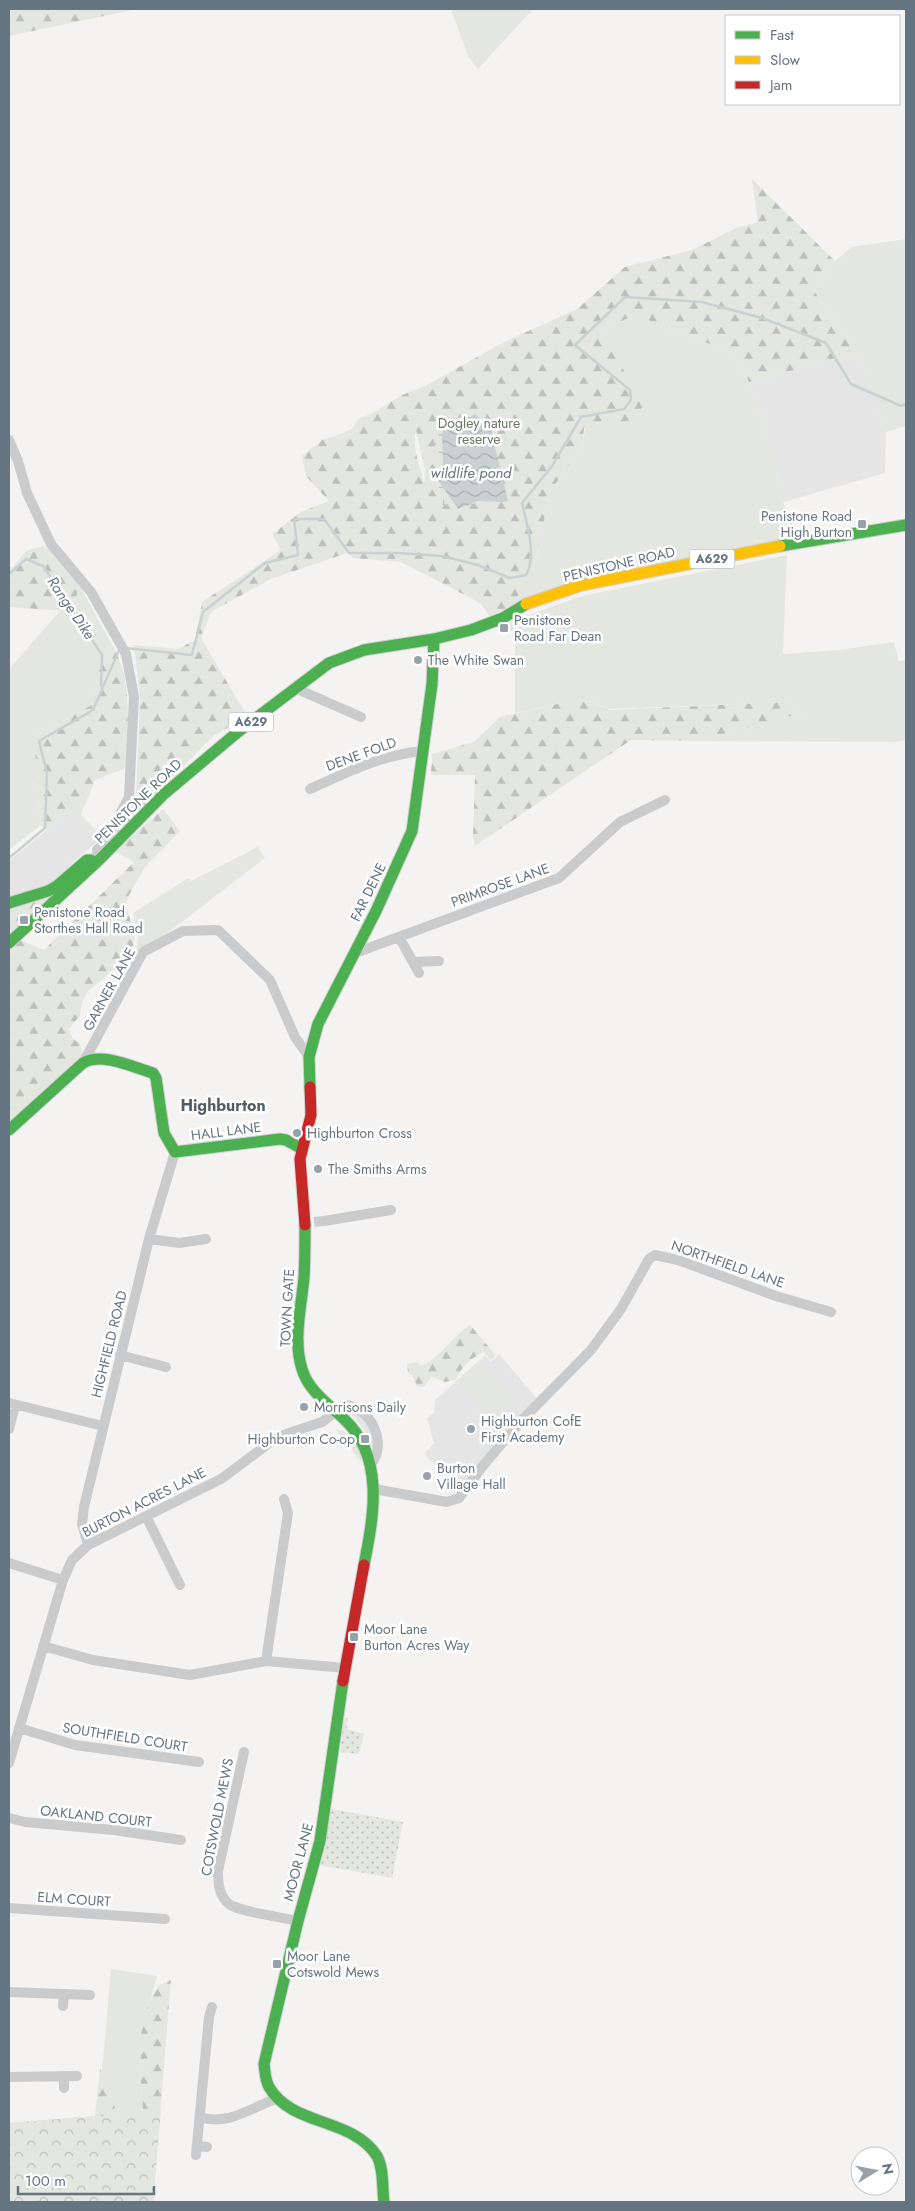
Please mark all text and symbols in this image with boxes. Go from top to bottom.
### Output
legend [725,15,900,105]
text: Fast [770,24,794,46]
text: Slow [770,49,801,71]
text: Jam [768,74,793,96]
park label: Dogley nature reserve [438,413,520,449]
water label: wildlife pond [431,462,512,484]
place label: Penistone Road High Burton [761,506,852,542]
marker: Penistone Road High Burton [856,518,868,530]
street label: PENISTONE ROAD [561,541,677,587]
road number: A629 [690,550,734,568]
water label: Range Dike [42,572,100,644]
place label: Penistone Road Far Dean [514,610,602,646]
marker: Penistone Road Far Dean [498,622,510,634]
place label: The White Swan [428,650,524,670]
marker: The White Swan [412,654,424,666]
road number: A629 [228,712,274,732]
street label: DENE FOLD [323,732,399,776]
street label: PENISTONE ROAD [90,754,186,848]
street label: PRIMROSE LANE [448,858,552,912]
street label: FAR DENE [345,859,391,925]
place label: Penistone Road Storthes Hall Road [34,902,143,938]
marker: Penistone Road Storthes Hall Road [18,914,30,926]
street label: GARNER LANE [78,944,140,1034]
district label: Highburton [180,1094,266,1117]
street label: HALL LANE [190,1117,262,1145]
place label: Highburton Cross [307,1123,412,1143]
marker: Highburton Cross [291,1127,303,1139]
place label: The Smiths Arms [328,1159,427,1179]
marker: The Smiths Arms [312,1163,324,1175]
street label: NORTHFIELD LANE [669,1235,787,1293]
street label: TOWN GATE [275,1268,299,1348]
street label: HIGHFIELD ROAD [86,1288,132,1400]
place label: Morrisons Daily [314,1397,407,1417]
marker: Morrisons Daily [298,1401,310,1413]
place label: Highburton CofE First Academy [481,1411,582,1447]
marker: Highburton CofE First Academy [465,1423,477,1435]
place label: Highburton Co-op [248,1429,355,1449]
marker: Highburton Co-op [359,1433,371,1445]
place label: Burton Village Hall [437,1458,506,1494]
street label: BURTON ACRES LANE [79,1462,209,1542]
marker: Burton Village Hall [421,1470,433,1482]
place label: Moor Lane Burton Acres Way [364,1619,470,1655]
marker: Moor Lane Burton Acres Way [348,1631,360,1643]
street label: SOUTHFIELD COURT [61,1717,189,1757]
street label: COTSWOLD MEWS [196,1756,238,1878]
street label: OAKLAND COURT [39,1800,153,1832]
street label: MOOR LANE [278,1821,318,1903]
street label: ELM COURT [37,1886,112,1912]
place label: Moor Lane Cotswold Mews [287,1946,379,1982]
marker: Moor Lane Cotswold Mews [271,1958,283,1970]
north arrow [850,2146,900,2196]
text: N [877,2162,899,2176]
scale bar [18,2164,154,2196]
text: 100 m [25,2170,66,2192]

